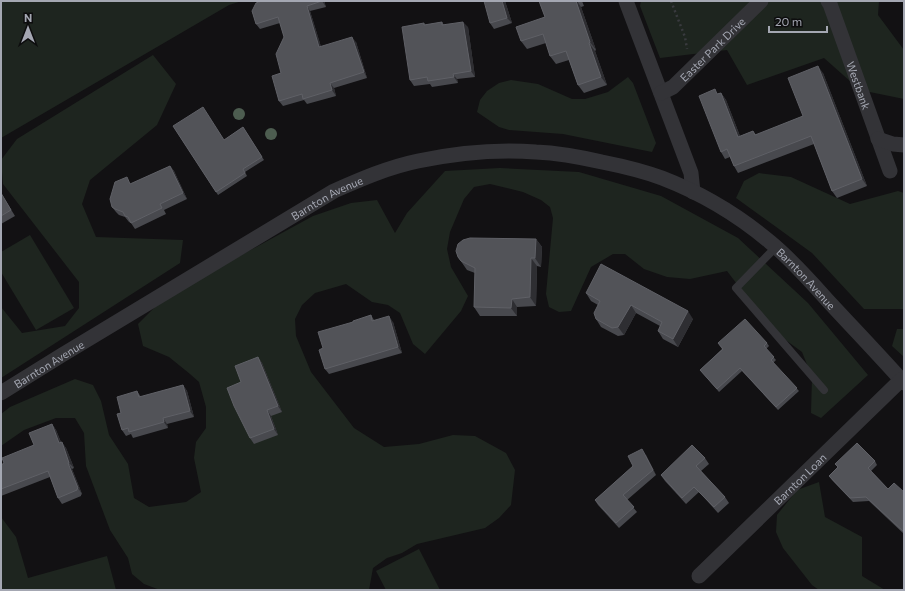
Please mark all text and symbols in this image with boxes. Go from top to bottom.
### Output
north arrow [8,8,48,48]
scale bar [769,8,827,34]
text: N [24,11,32,24]
street label: Easter Park Drive [677,14,747,83]
text: 20 m [775,14,802,28]
street label: Westbank [845,59,874,111]
street label: Barnton Avenue [288,173,365,222]
street label: Barnton Avenue [774,245,839,312]
street label: Barnton Avenue [11,337,86,390]
street label: Barnton Loan [771,450,828,507]

